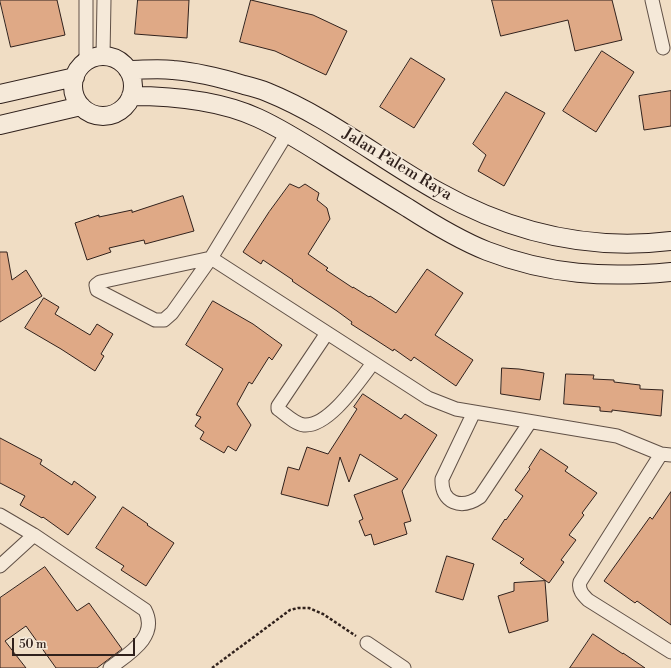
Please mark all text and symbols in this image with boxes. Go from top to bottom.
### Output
street label: Jalan Palem Raya [339,125,455,205]
scale bar [14,630,137,656]
text: 50 m [19,637,47,652]

